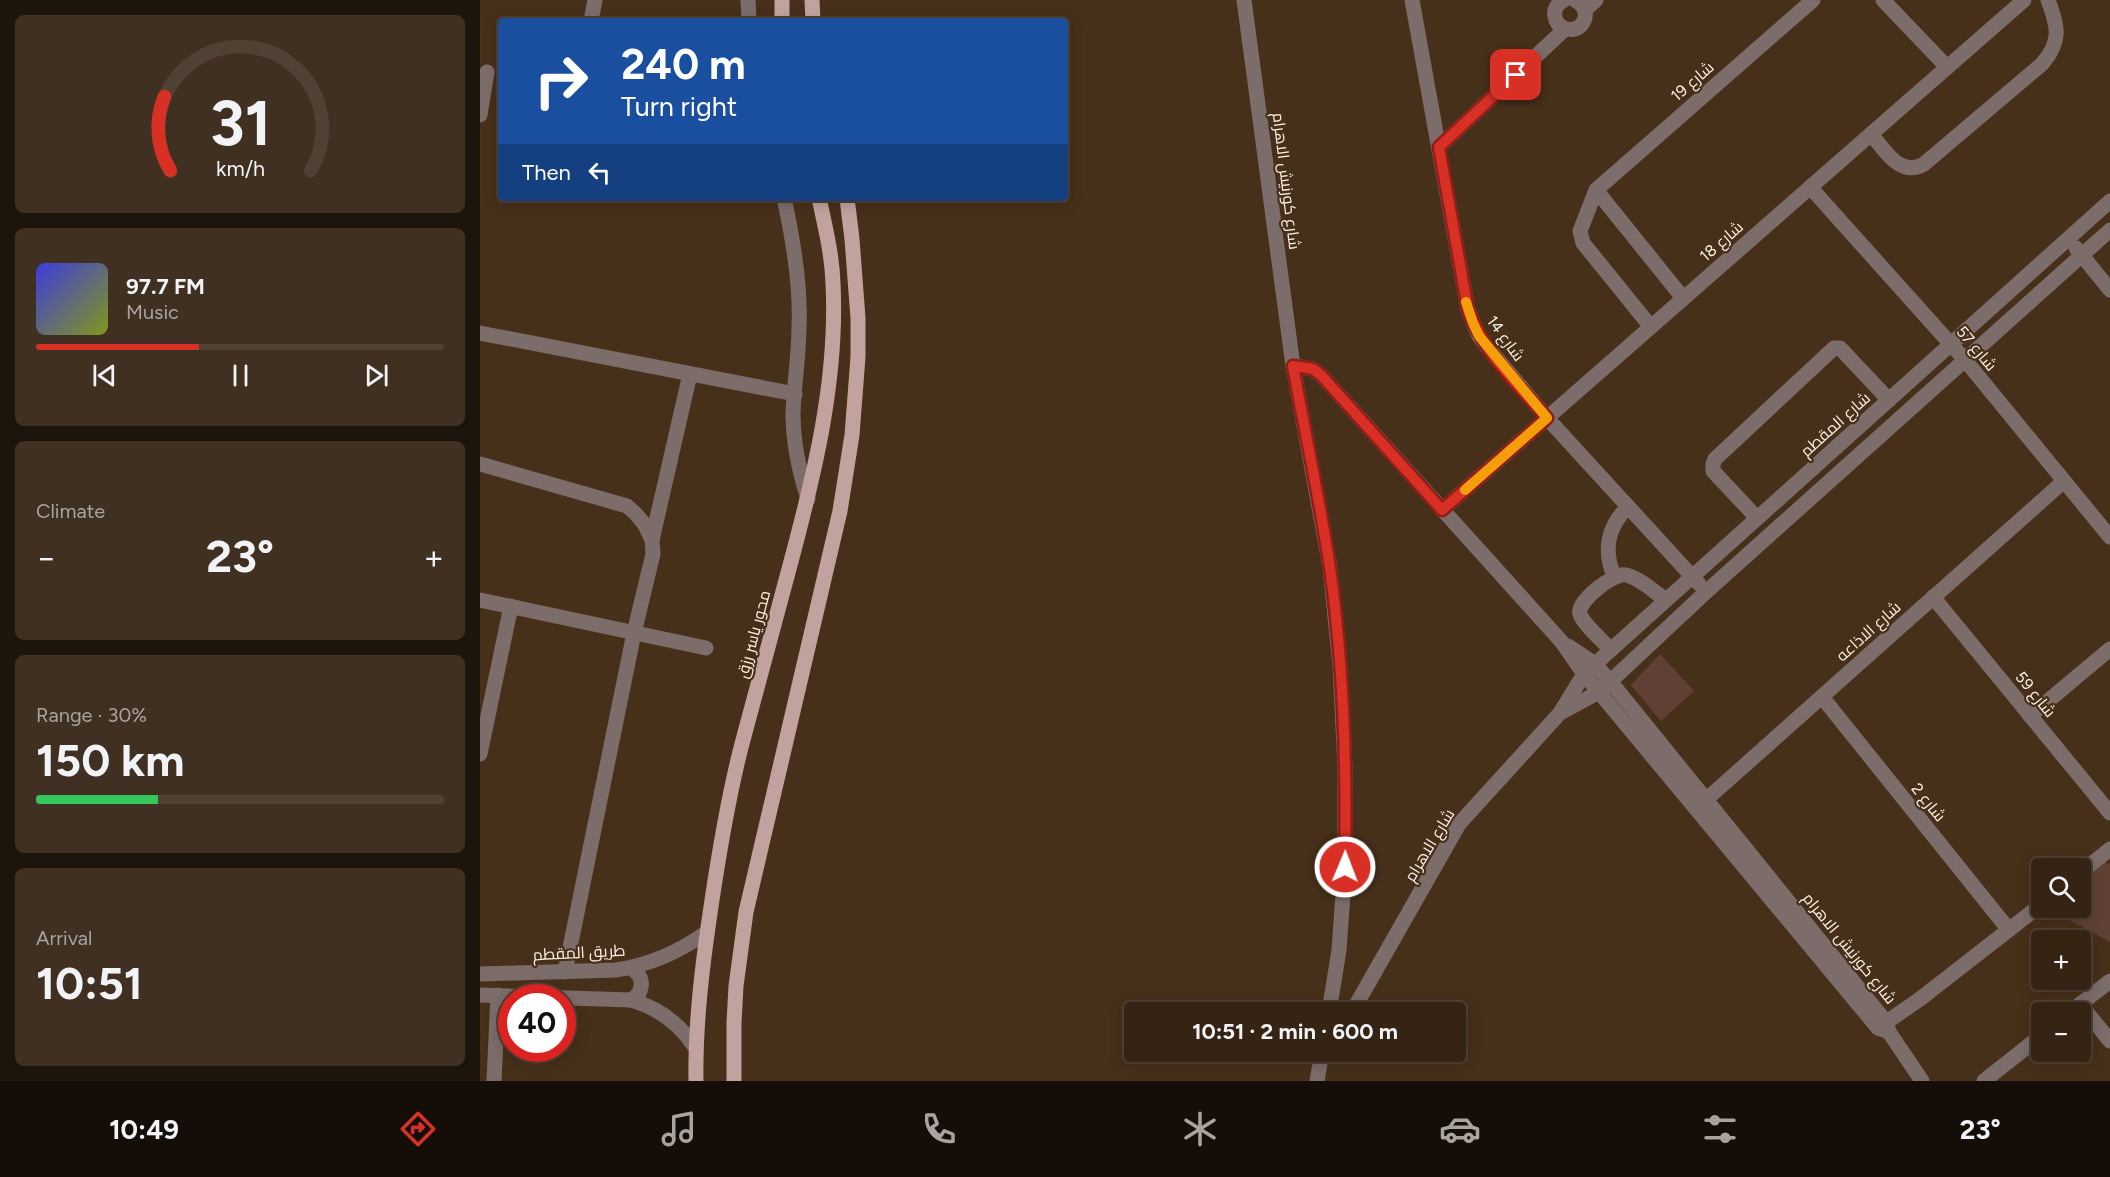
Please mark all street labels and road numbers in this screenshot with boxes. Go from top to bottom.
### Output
street label: شارع 19 [1667,58,1719,107]
street label: شارع كورنيش الاهرام [1267,112,1304,251]
street label: شارع 18 [1696,217,1748,267]
street label: شارع 14 [1481,312,1528,366]
street label: شارع 57 [1951,322,2001,376]
street label: شارع المقطم [1797,388,1875,462]
street label: محور ياسر رزق [733,588,775,680]
street label: شارع الاذاعه [1832,597,1906,667]
street label: شارع 59 [2010,668,2060,722]
street label: شارع 2 [1906,779,1950,827]
street label: شارع الاهرام [1400,805,1460,886]
street label: شارع كورنيش الاهرام [1797,889,1900,1009]
street label: طريق المقطم [532,941,626,966]

